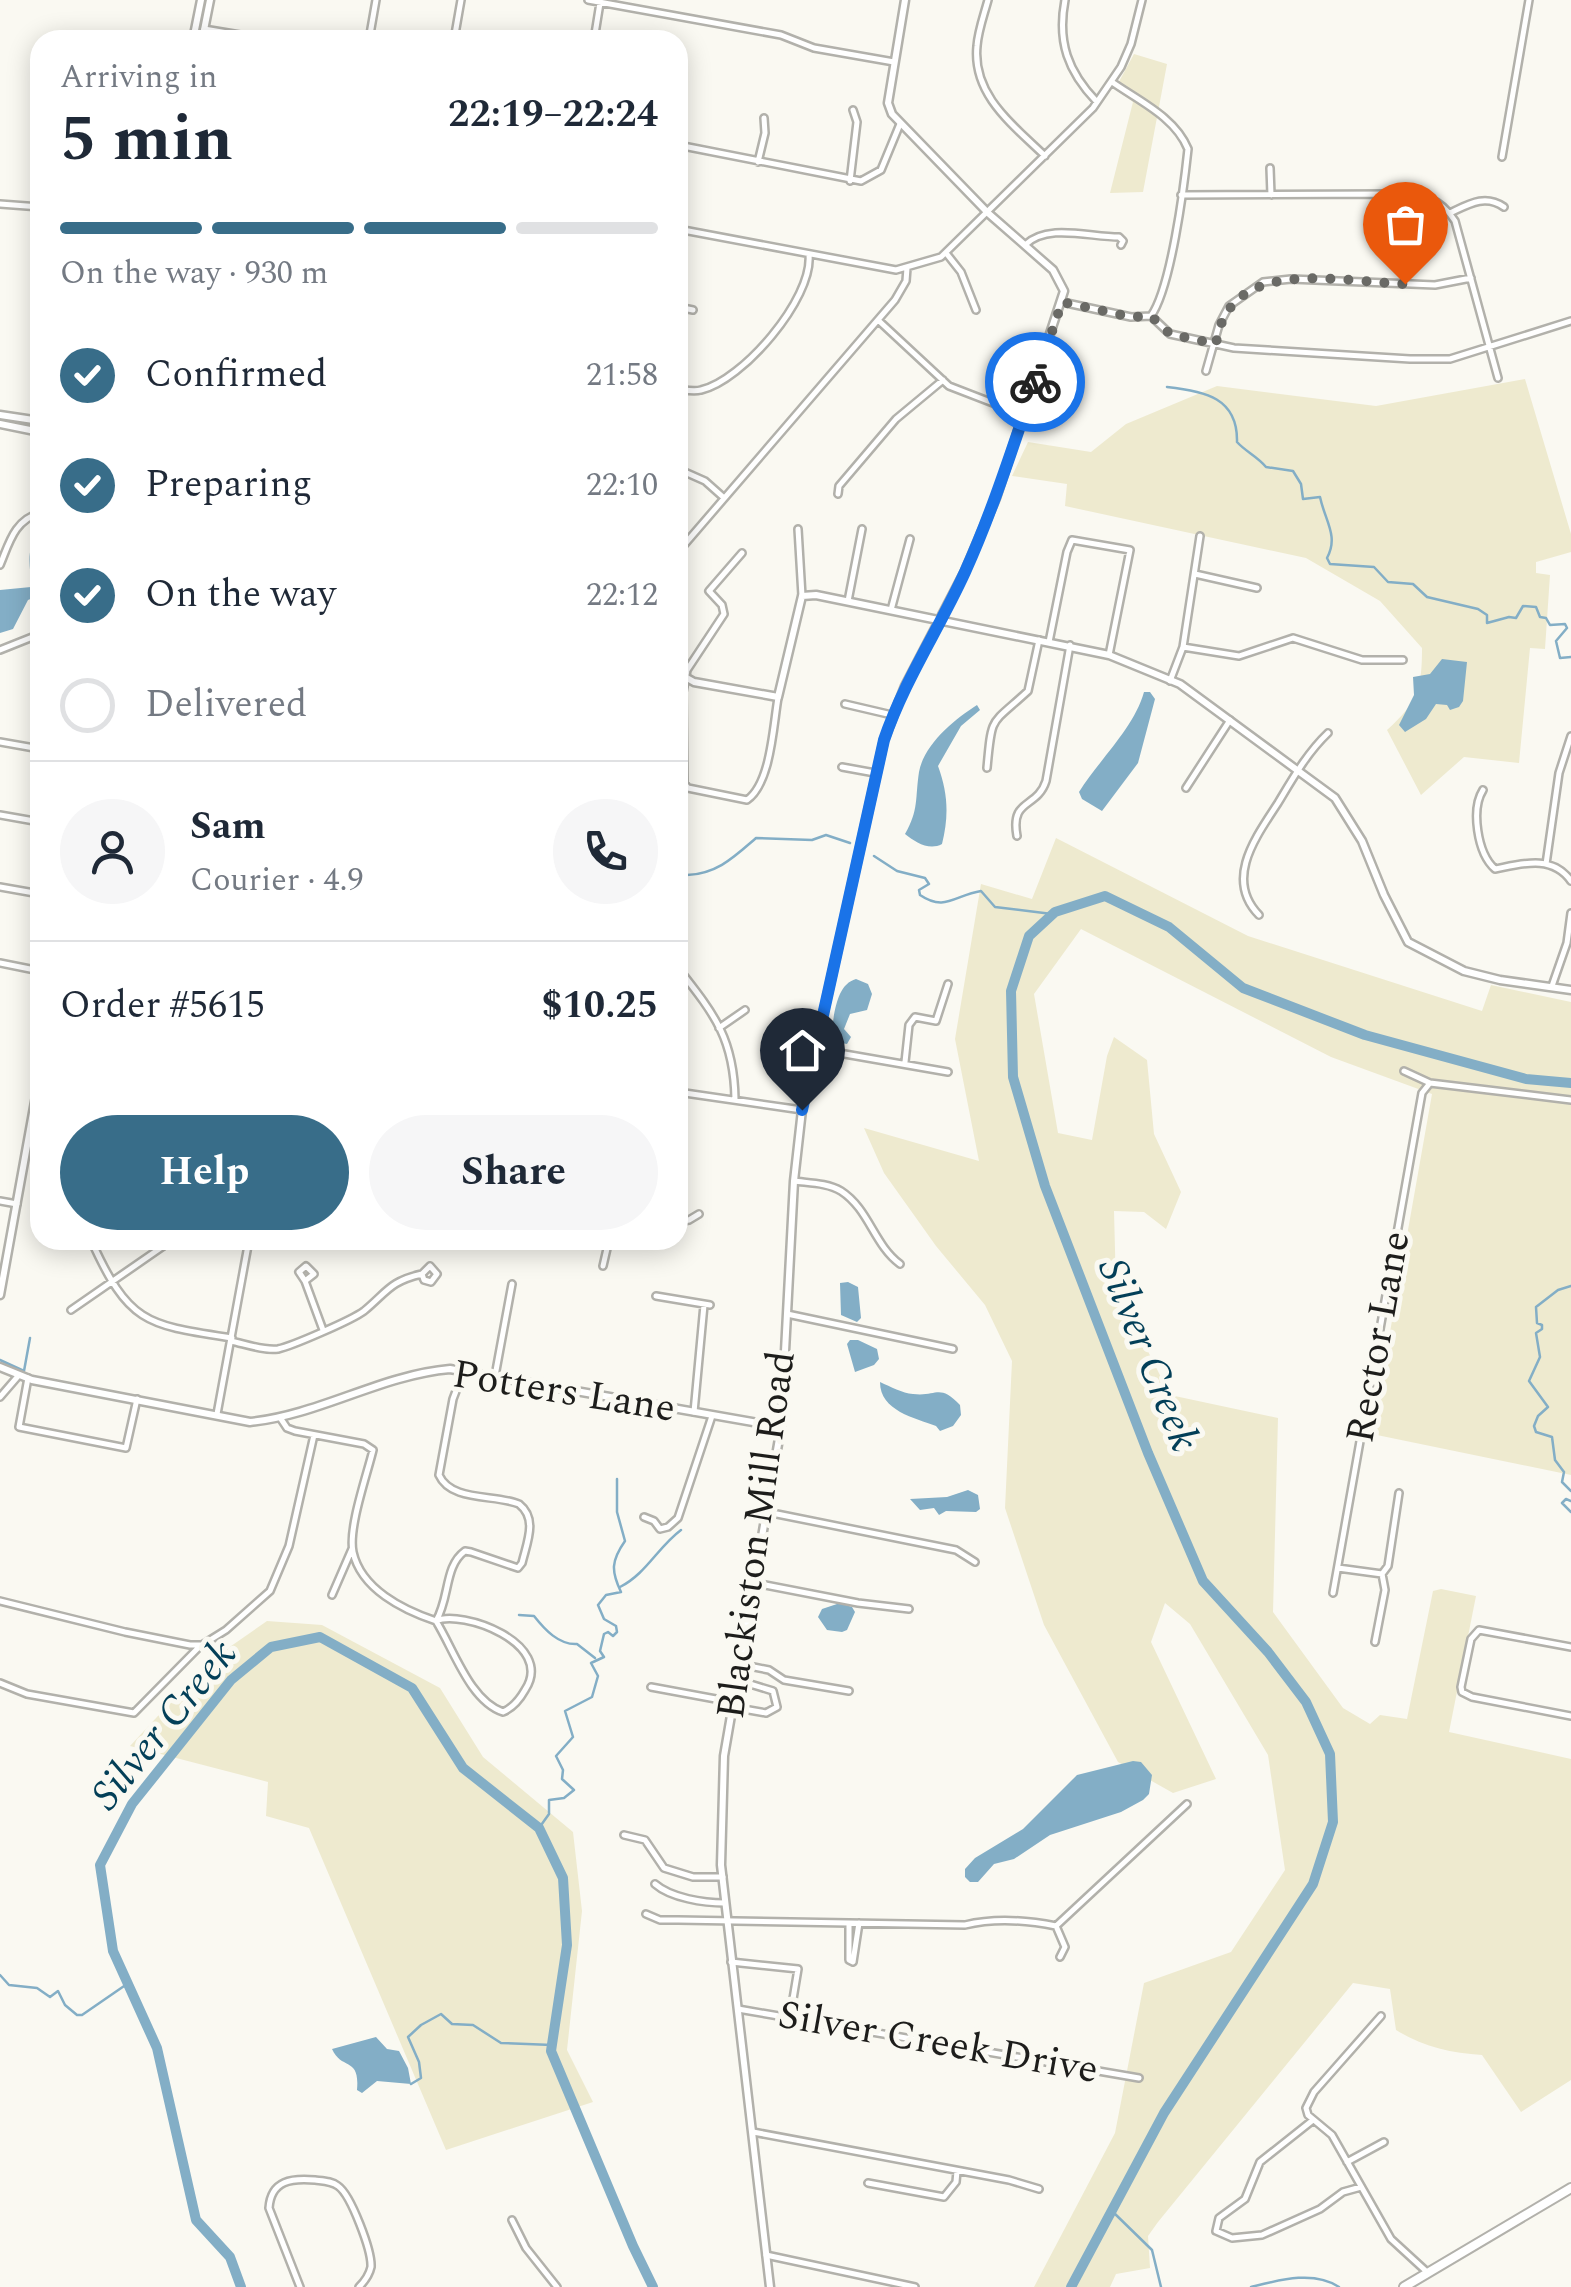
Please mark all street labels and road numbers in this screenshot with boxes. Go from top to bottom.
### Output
street label: Rector Lane [1330,1226,1428,1448]
street label: Potters Lane [448,1344,680,1440]
street label: Blackiston Mill Road [701,1347,813,1723]
street label: Silver Creek Drive [773,1985,1103,2101]

